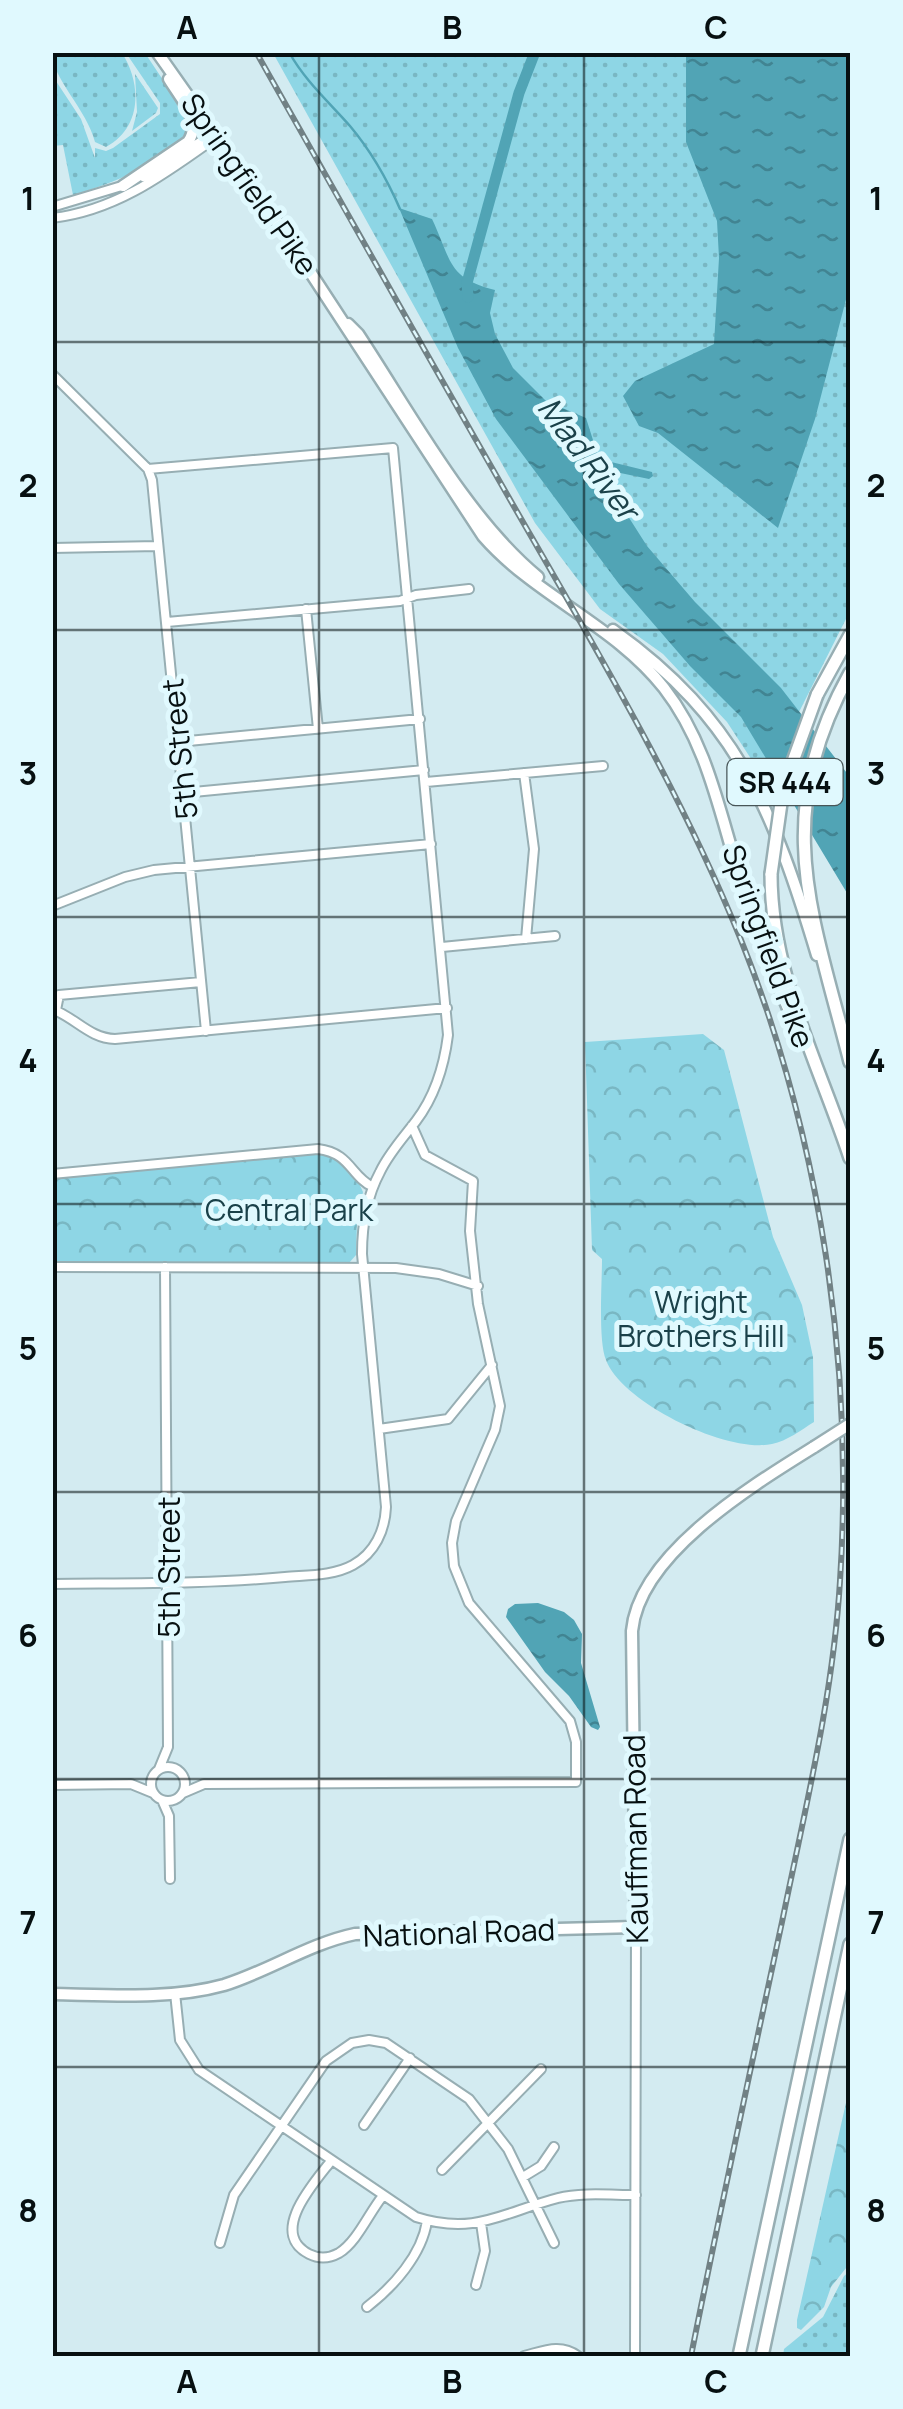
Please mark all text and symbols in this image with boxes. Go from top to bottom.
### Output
text: A [176,5,198,49]
text: B [442,5,462,49]
text: C [704,5,728,49]
street label: Springfield Pike [172,85,328,283]
text: 1 [21,176,35,220]
text: 1 [869,176,883,220]
water label: Mad River [528,387,652,532]
text: 2 [18,463,38,507]
text: 2 [866,463,886,507]
street label: 5th Street [151,677,207,821]
text: 3 [19,751,37,795]
text: 3 [867,751,885,795]
road number: SR 444 [728,759,842,805]
street label: Springfield Pike [713,839,825,1053]
text: 4 [18,1038,38,1082]
text: 4 [866,1038,886,1082]
park label: Central Park [205,1189,374,1230]
park label: Wright Brothers Hill [617,1281,785,1356]
text: 5 [19,1326,37,1370]
text: 5 [867,1326,885,1370]
street label: 5th Street [148,1496,189,1638]
text: 6 [18,1613,38,1657]
text: 6 [866,1613,886,1657]
street label: Kauffman Road [613,1734,657,1944]
text: 7 [19,1900,37,1944]
text: 7 [867,1900,885,1944]
street label: National Road [362,1908,556,1956]
text: 8 [18,2188,38,2232]
text: 8 [866,2188,886,2232]
text: A [176,2359,198,2403]
text: B [442,2359,462,2403]
text: C [704,2359,728,2403]

